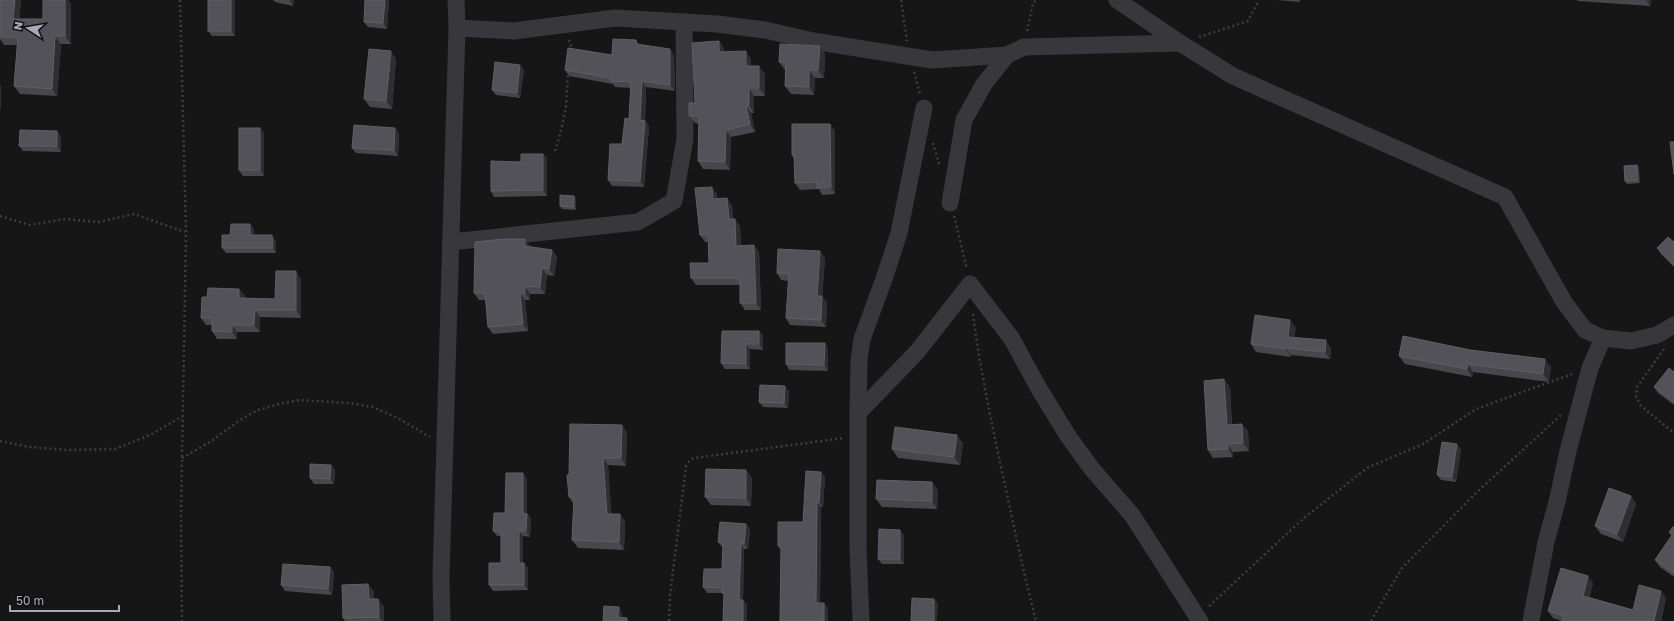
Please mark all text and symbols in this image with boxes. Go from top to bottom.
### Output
north arrow [8,8,48,48]
text: N [11,20,25,31]
scale bar [10,587,119,613]
text: 50 m [16,593,44,608]

